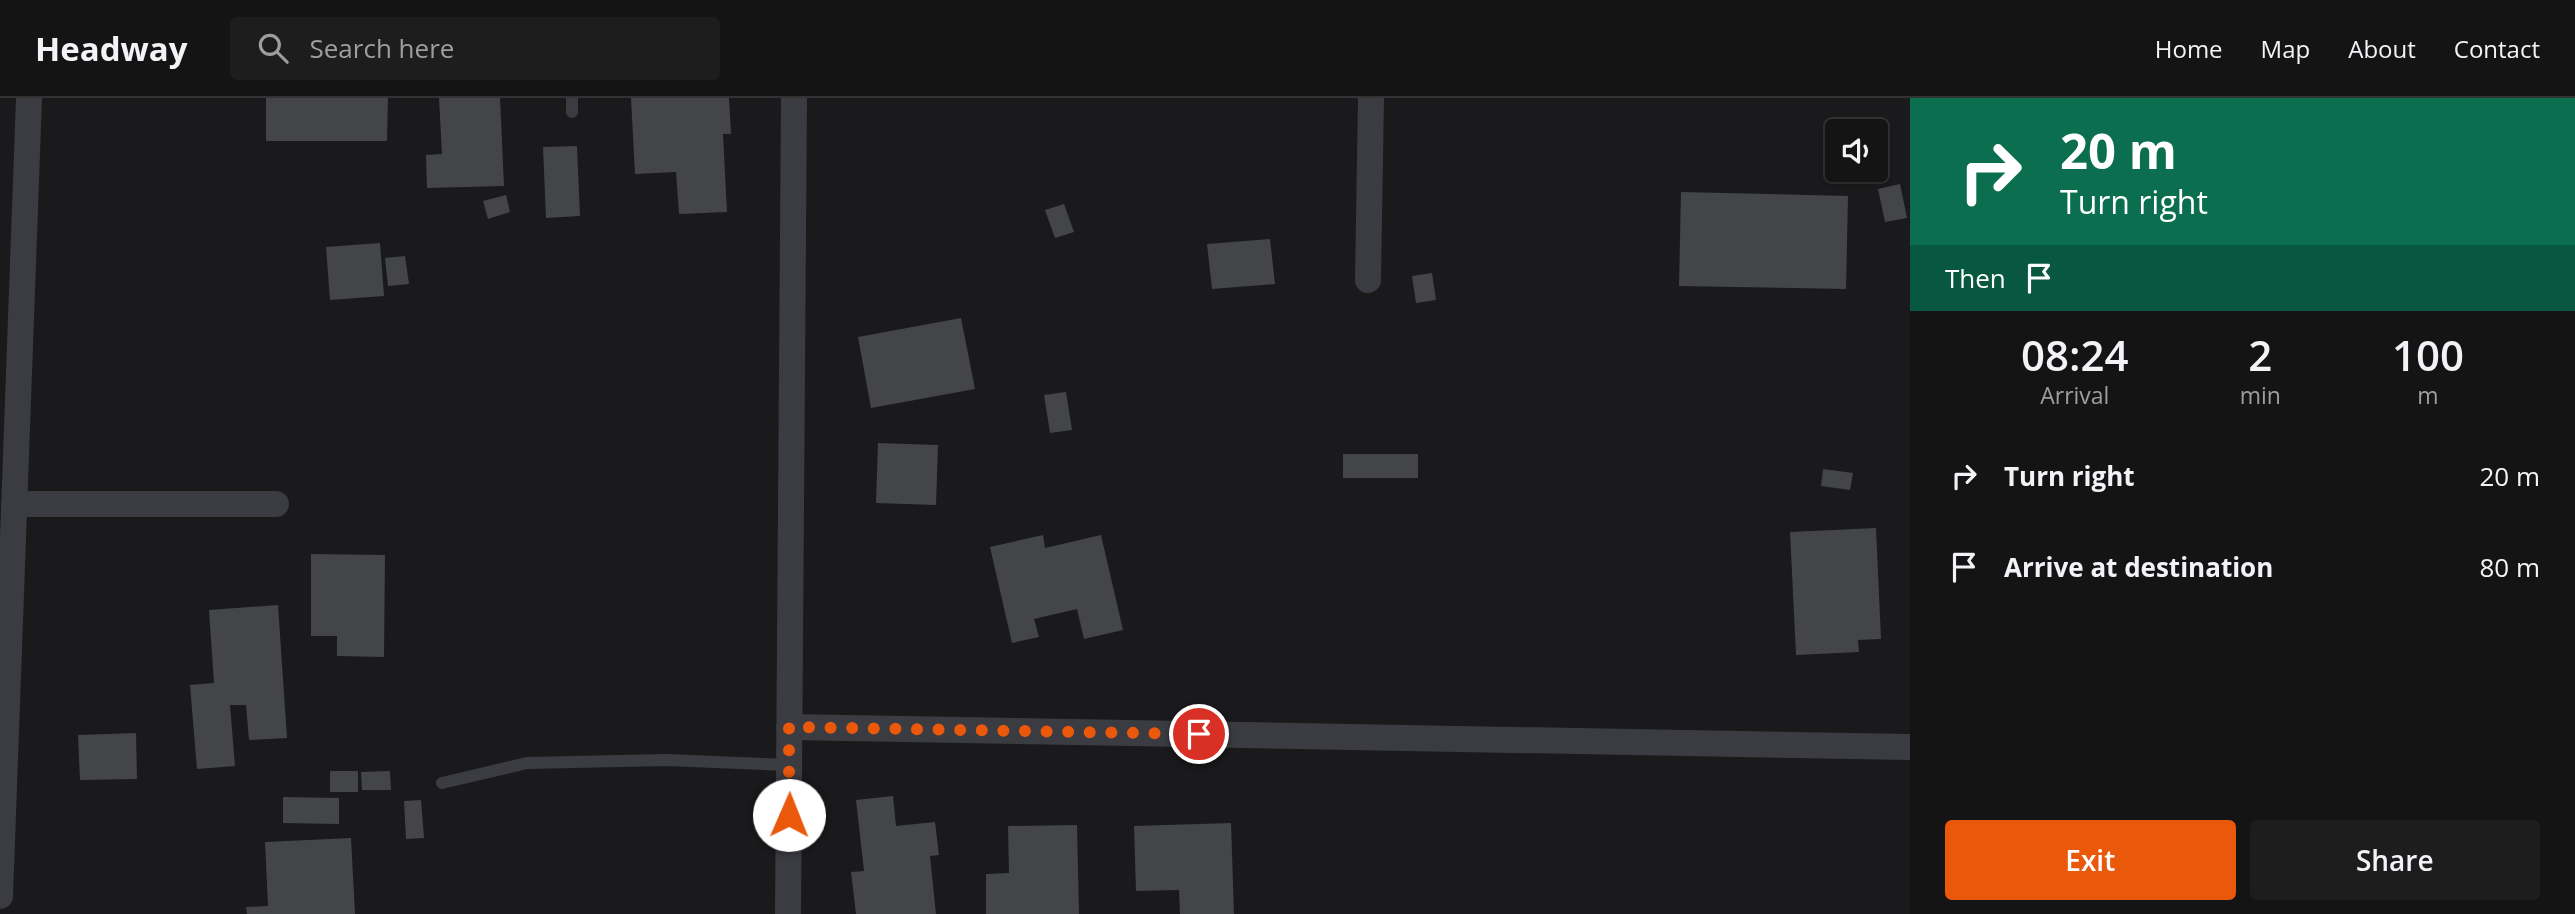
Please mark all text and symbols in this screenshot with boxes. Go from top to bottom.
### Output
search box [230,17,720,80]
text: Headway [35,26,188,71]
icon: search [254,29,292,67]
text: Search here [310,30,454,66]
text: Home [2155,32,2223,65]
text: Map [2261,32,2310,65]
text: About [2348,32,2416,65]
text: Contact [2454,32,2540,65]
text: 20 m [2060,117,2177,183]
map controls [1825,119,1888,182]
button: sound [1825,119,1888,182]
icon: right [1945,126,2036,217]
text: Turn right [2060,180,2208,223]
icon: arrive [2020,259,2058,297]
text: Then [1945,260,2006,296]
text: 08:24 [2021,326,2129,383]
text: 2 [2248,326,2272,383]
text: 100 [2392,326,2464,383]
text: Arrival [2040,379,2109,411]
text: min [2240,379,2281,411]
text: m [2417,379,2439,411]
icon: right [1945,457,1983,495]
text: Turn right [2004,458,2135,494]
text: 20 m [2479,458,2540,494]
icon: arrive [1945,548,1983,586]
text: Arrive at destination [2004,549,2273,585]
text: 80 m [2479,549,2540,585]
pin [1169,704,1229,764]
icon: arrive [1180,715,1218,753]
position arrow [752,778,826,852]
button: Exit [1945,820,2236,900]
button: Share [2250,820,2540,900]

